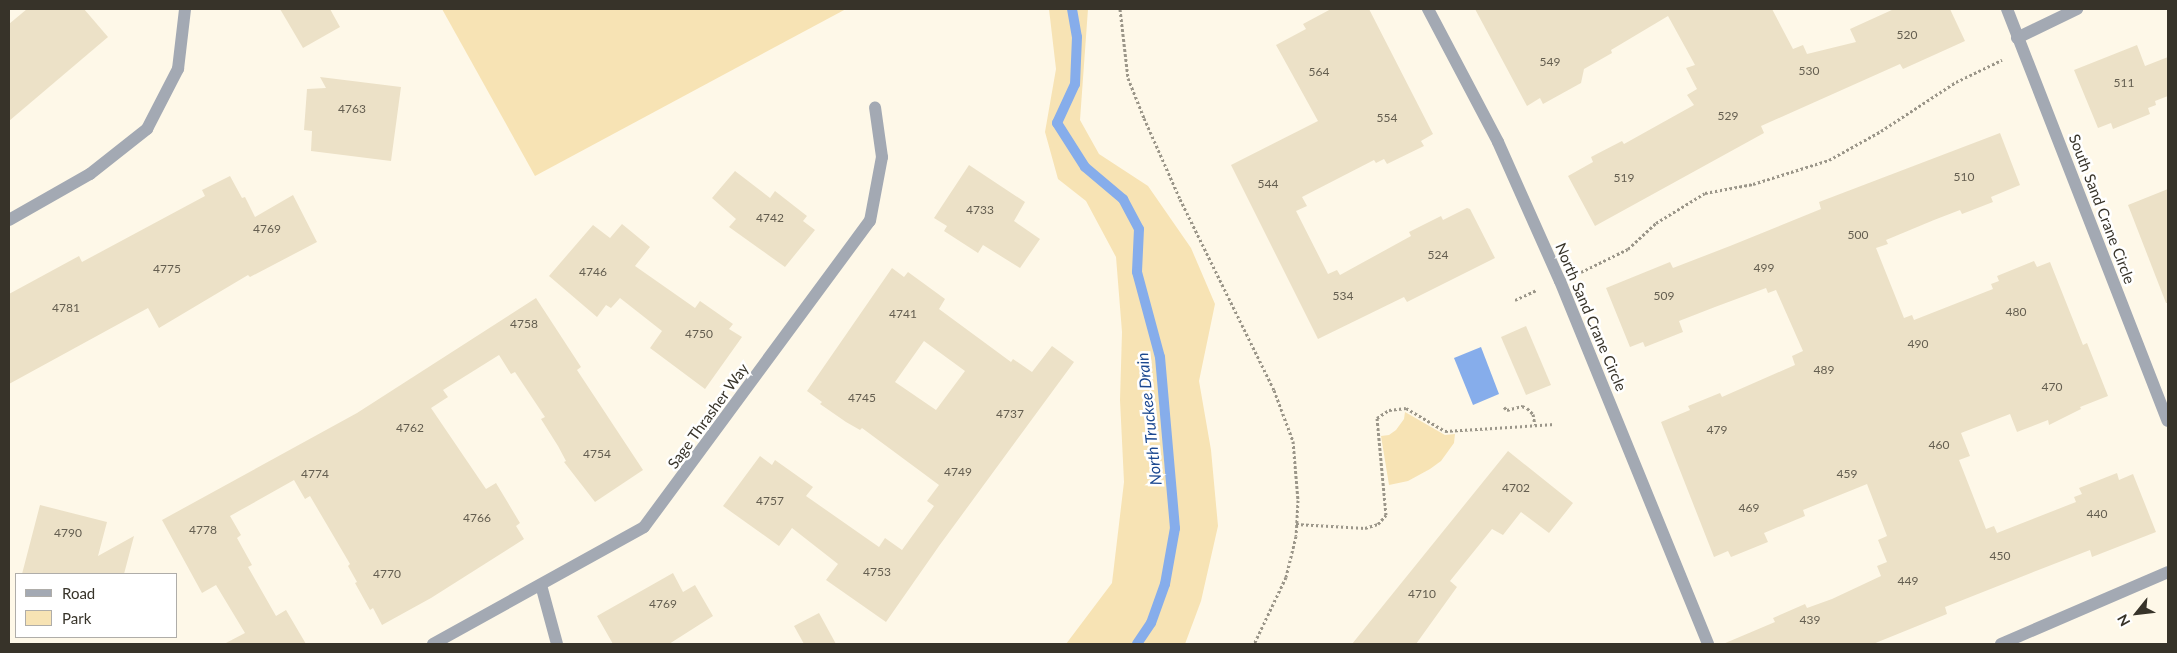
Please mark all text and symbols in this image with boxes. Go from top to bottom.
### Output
house number: 520 [1897,28,1917,42]
house number: 549 [1540,55,1560,69]
house number: 530 [1799,64,1819,78]
house number: 564 [1309,65,1329,79]
house number: 511 [2114,76,2134,90]
house number: 4763 [338,102,366,116]
house number: 529 [1718,109,1738,123]
house number: 554 [1377,111,1397,125]
street label: South Sand Crane Circle [2065,132,2139,286]
house number: 510 [1954,170,1974,184]
house number: 519 [1614,171,1634,185]
house number: 544 [1258,177,1278,191]
house number: 4733 [966,203,994,217]
house number: 4742 [756,211,784,225]
house number: 4769 [253,222,281,236]
house number: 500 [1848,228,1868,242]
street label: North Sand Crane Circle [1552,240,1630,394]
house number: 524 [1428,248,1448,262]
house number: 499 [1754,261,1774,275]
house number: 4775 [153,262,181,276]
house number: 4746 [579,265,607,279]
house number: 534 [1333,289,1353,303]
house number: 509 [1654,289,1674,303]
house number: 4781 [52,301,80,315]
house number: 480 [2006,305,2026,319]
house number: 4741 [889,307,917,321]
house number: 4758 [510,317,538,331]
house number: 4750 [685,327,713,341]
house number: 490 [1908,337,1928,351]
water label: North Truckee Drain [1132,351,1166,487]
street label: Sage Thrasher Way [664,359,752,473]
house number: 489 [1814,363,1834,377]
house number: 470 [2042,380,2062,394]
house number: 4745 [848,391,876,405]
house number: 4737 [996,407,1024,421]
house number: 4762 [396,421,424,435]
house number: 479 [1707,423,1727,437]
house number: 460 [1929,438,1949,452]
house number: 4754 [583,447,611,461]
house number: 4749 [944,465,972,479]
house number: 4774 [301,467,329,481]
house number: 459 [1837,467,1857,481]
house number: 4702 [1502,481,1530,495]
house number: 4757 [756,494,784,508]
house number: 469 [1739,501,1759,515]
house number: 440 [2087,507,2107,521]
house number: 4766 [463,511,491,525]
house number: 4778 [189,523,217,537]
house number: 4790 [54,526,82,540]
house number: 450 [1990,549,2010,563]
house number: 4753 [863,565,891,579]
house number: 4770 [373,567,401,581]
legend [15,573,178,638]
house number: 449 [1898,574,1918,588]
text: Road [62,584,95,602]
house number: 4710 [1408,587,1436,601]
north arrow [2112,588,2162,638]
house number: 4769 [649,597,677,611]
text: Park [62,609,91,627]
text: N [2113,612,2133,629]
house number: 439 [1800,613,1820,627]

